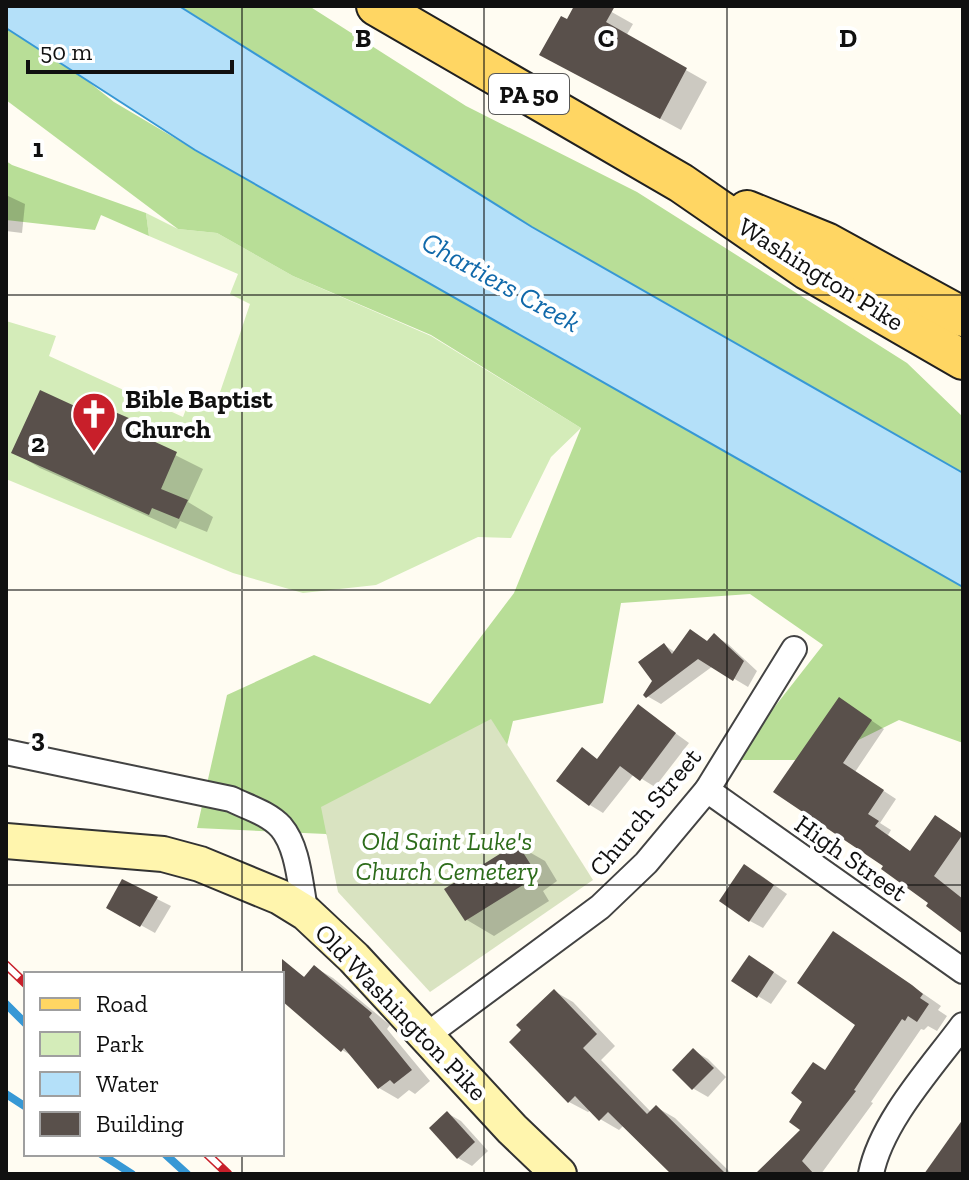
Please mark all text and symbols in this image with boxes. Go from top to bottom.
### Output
text: B [355,22,371,54]
text: C [598,22,614,54]
text: D [839,22,857,54]
scale bar [28,24,232,74]
text: 50 m [40,37,93,66]
road number: PA 50 [489,74,569,114]
text: 1 [33,132,44,164]
street label: Washington Pike [732,210,910,338]
water label: Chartiers Creek [416,225,586,339]
place label: Bible Baptist Church [125,383,273,445]
church icon: Bible Baptist Church [70,390,118,453]
text: 2 [31,427,45,459]
text: 3 [31,722,45,754]
street label: Church Street [582,741,708,883]
street label: High Street [789,808,914,909]
park label: Old Saint Luke's Church Cemetery [356,825,538,887]
street label: Old Washington Pike [308,917,494,1107]
legend [24,972,284,1156]
text: Road [96,989,148,1018]
text: Park [96,1029,144,1058]
text: Water [96,1069,159,1098]
text: Building [96,1109,184,1138]

